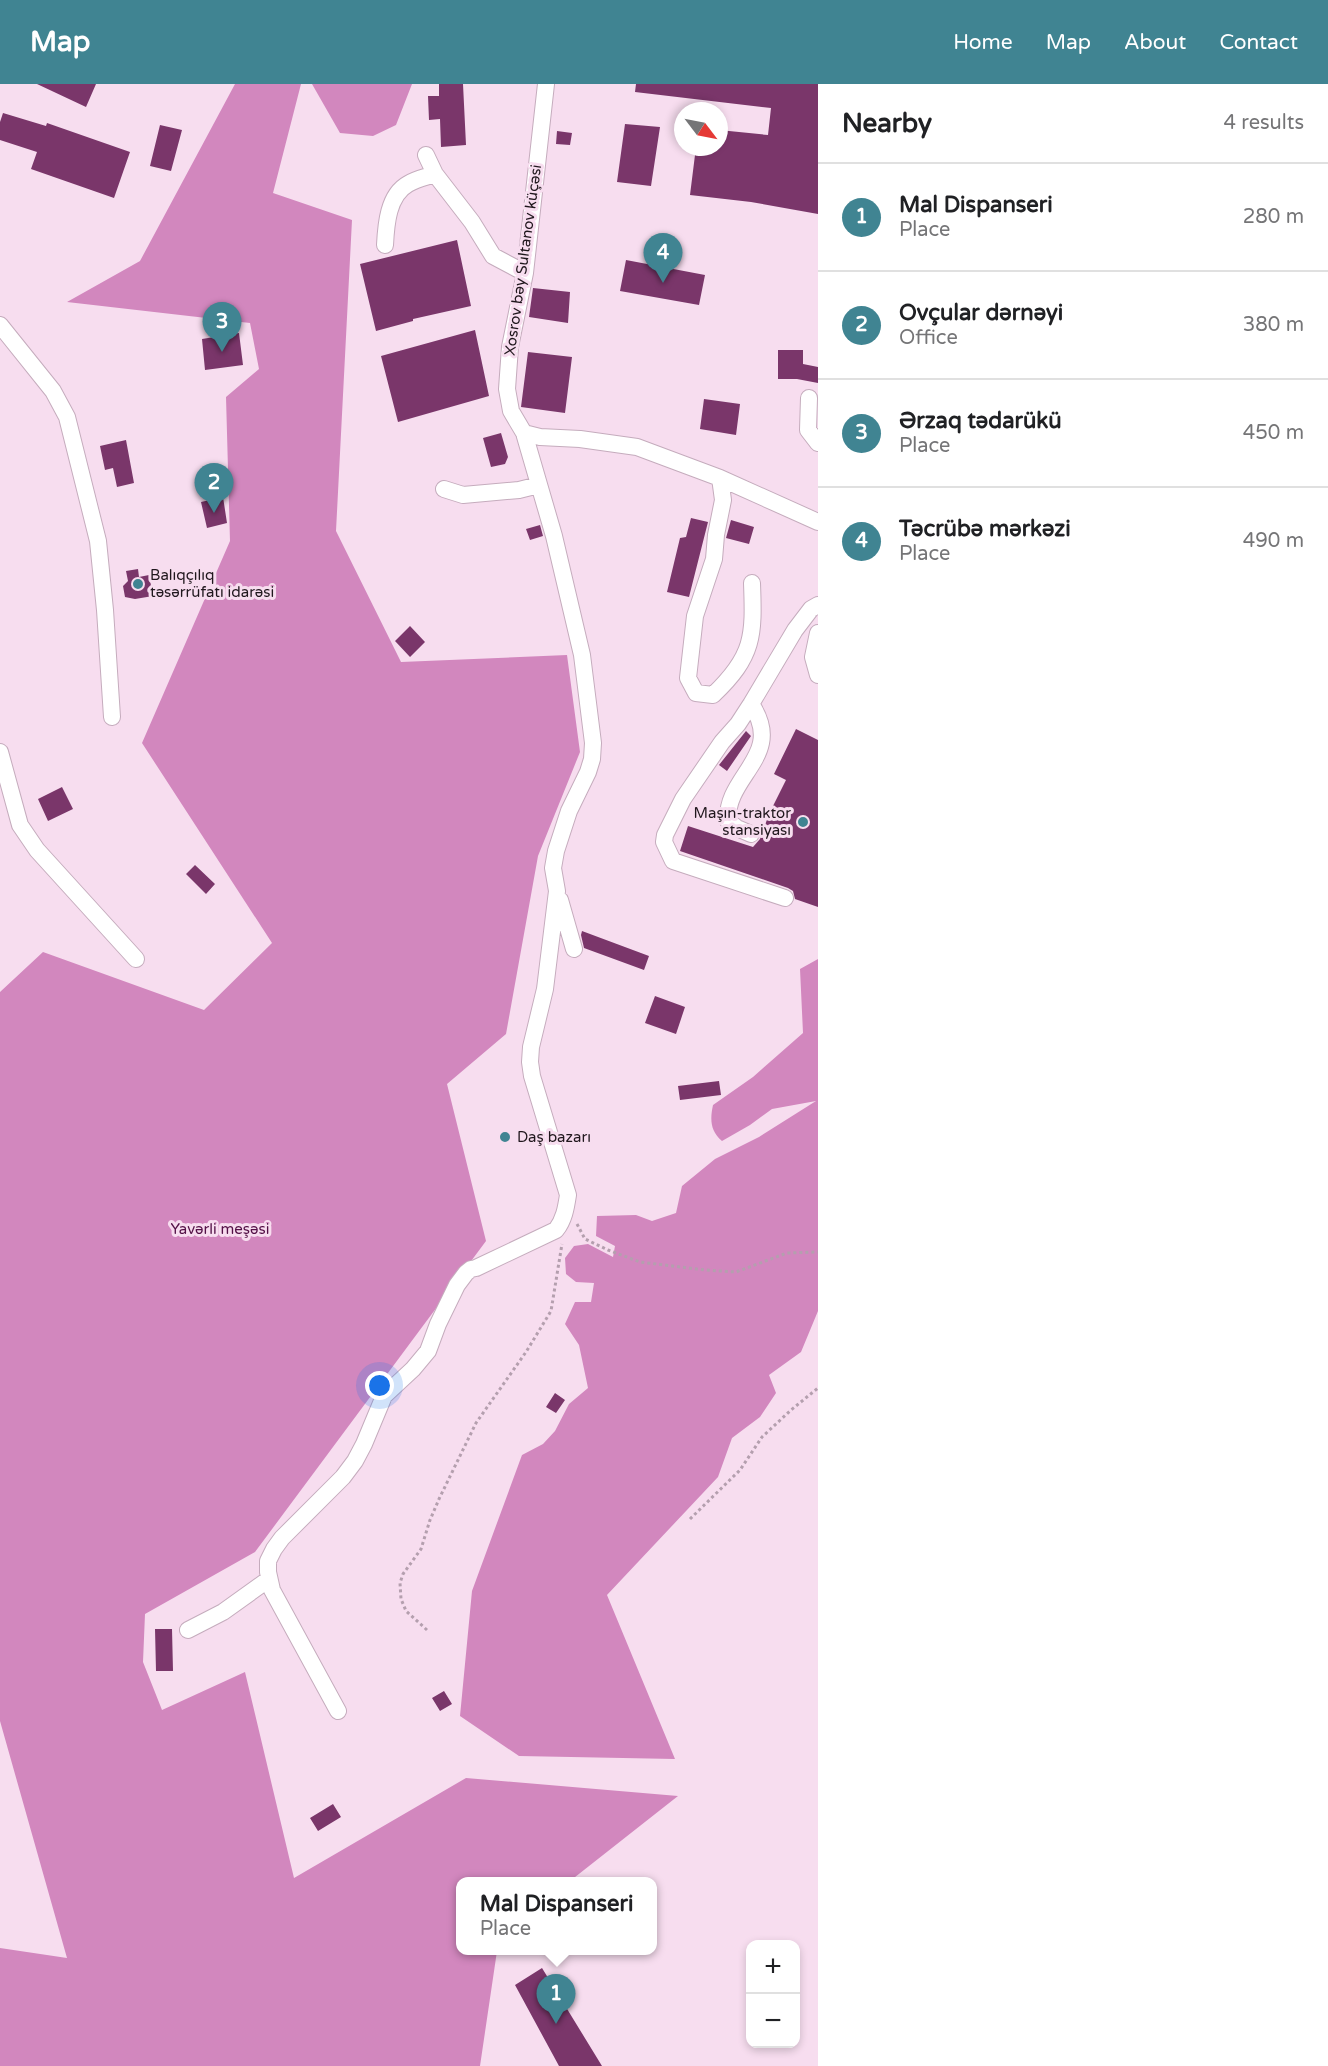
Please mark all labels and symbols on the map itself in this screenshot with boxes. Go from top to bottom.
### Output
north arrow [674,102,728,156]
street label: Xosrov bəy Sultanov küçəsi [501,163,545,357]
pin: 4 [644,234,682,283]
pin: 3 [202,302,242,352]
pin: 2 [194,464,234,513]
place label: Balıqçılıq təsərrüfatı idarəsi [150,566,274,601]
marker: Balıqçılıq təsərrüfatı idarəsi [131,577,145,591]
place label: Maşın-traktor stansiyası [693,804,791,839]
marker: Maşın-traktor stansiyası [796,815,810,829]
place label: Daş bazarı [517,1128,591,1146]
marker: Daş bazarı [498,1130,512,1144]
park label: Yavərli meşəsi [170,1220,270,1238]
your location [365,1371,394,1400]
pin: 1 [536,1974,576,2024]

